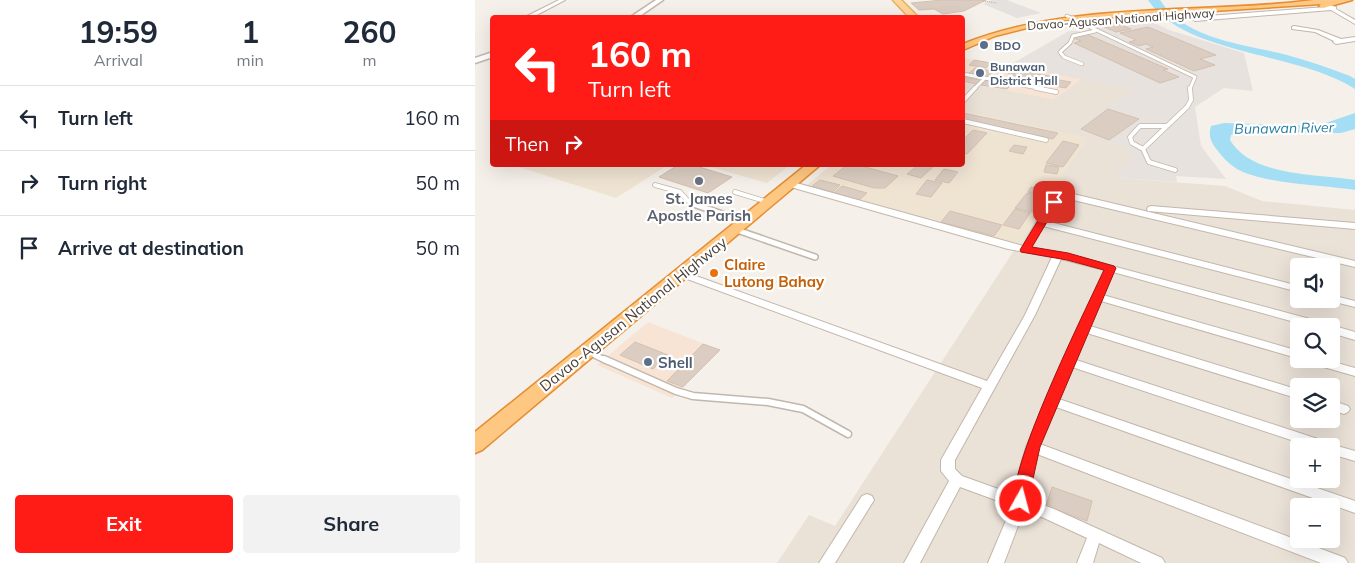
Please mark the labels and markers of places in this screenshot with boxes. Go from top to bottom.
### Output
place label: BDO [994,38,1021,53]
marker: BDO [978,39,990,51]
place label: Bunawan District Hall [990,59,1058,88]
marker: Bunawan District Hall [974,67,986,79]
marker: St. James Apostle Parish [693,175,705,187]
pin [1033,181,1075,223]
place label: St. James Apostle Parish [647,189,751,225]
place label: Claire Lutong Bahay [724,255,825,291]
marker: Claire Lutong Bahay [708,267,720,279]
place label: Shell [658,353,693,372]
marker: Shell [642,356,654,368]

